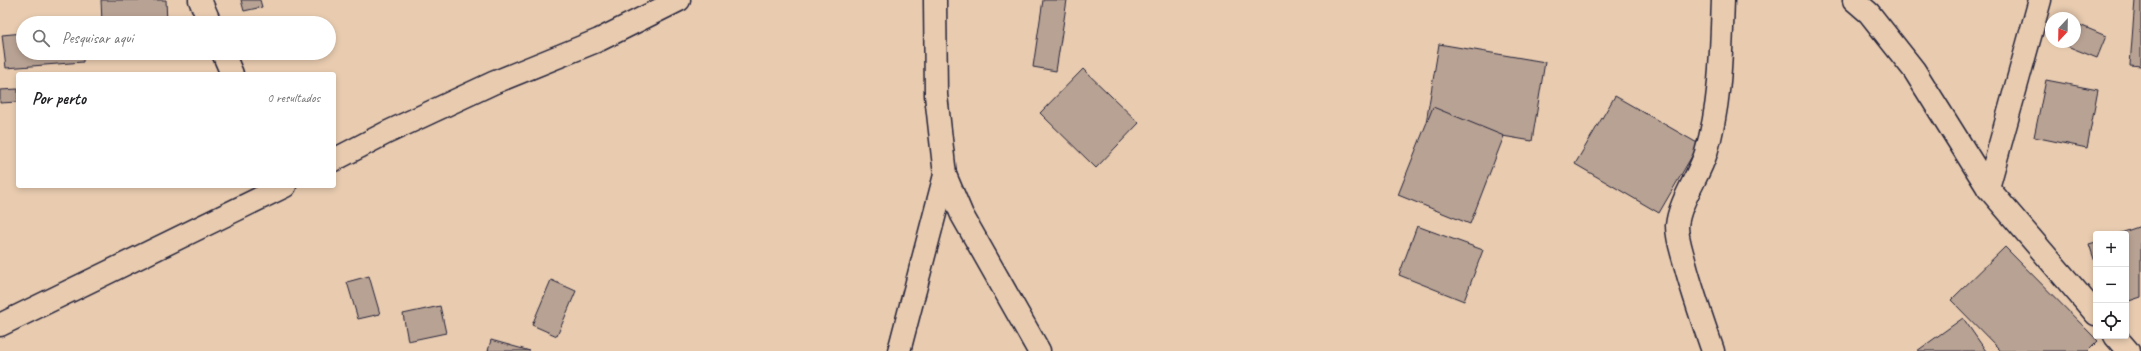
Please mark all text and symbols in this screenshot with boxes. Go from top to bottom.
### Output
north arrow [2045,12,2081,48]
search box [16,16,336,60]
icon: search [30,27,52,49]
text: Pesquisar aqui [62,29,133,48]
text: Por perto [32,88,86,109]
text: 0 resultados [267,90,320,106]
map controls [2093,231,2129,339]
button: + [2093,231,2129,267]
button: − [2093,267,2129,303]
button: locate [2093,303,2129,339]

